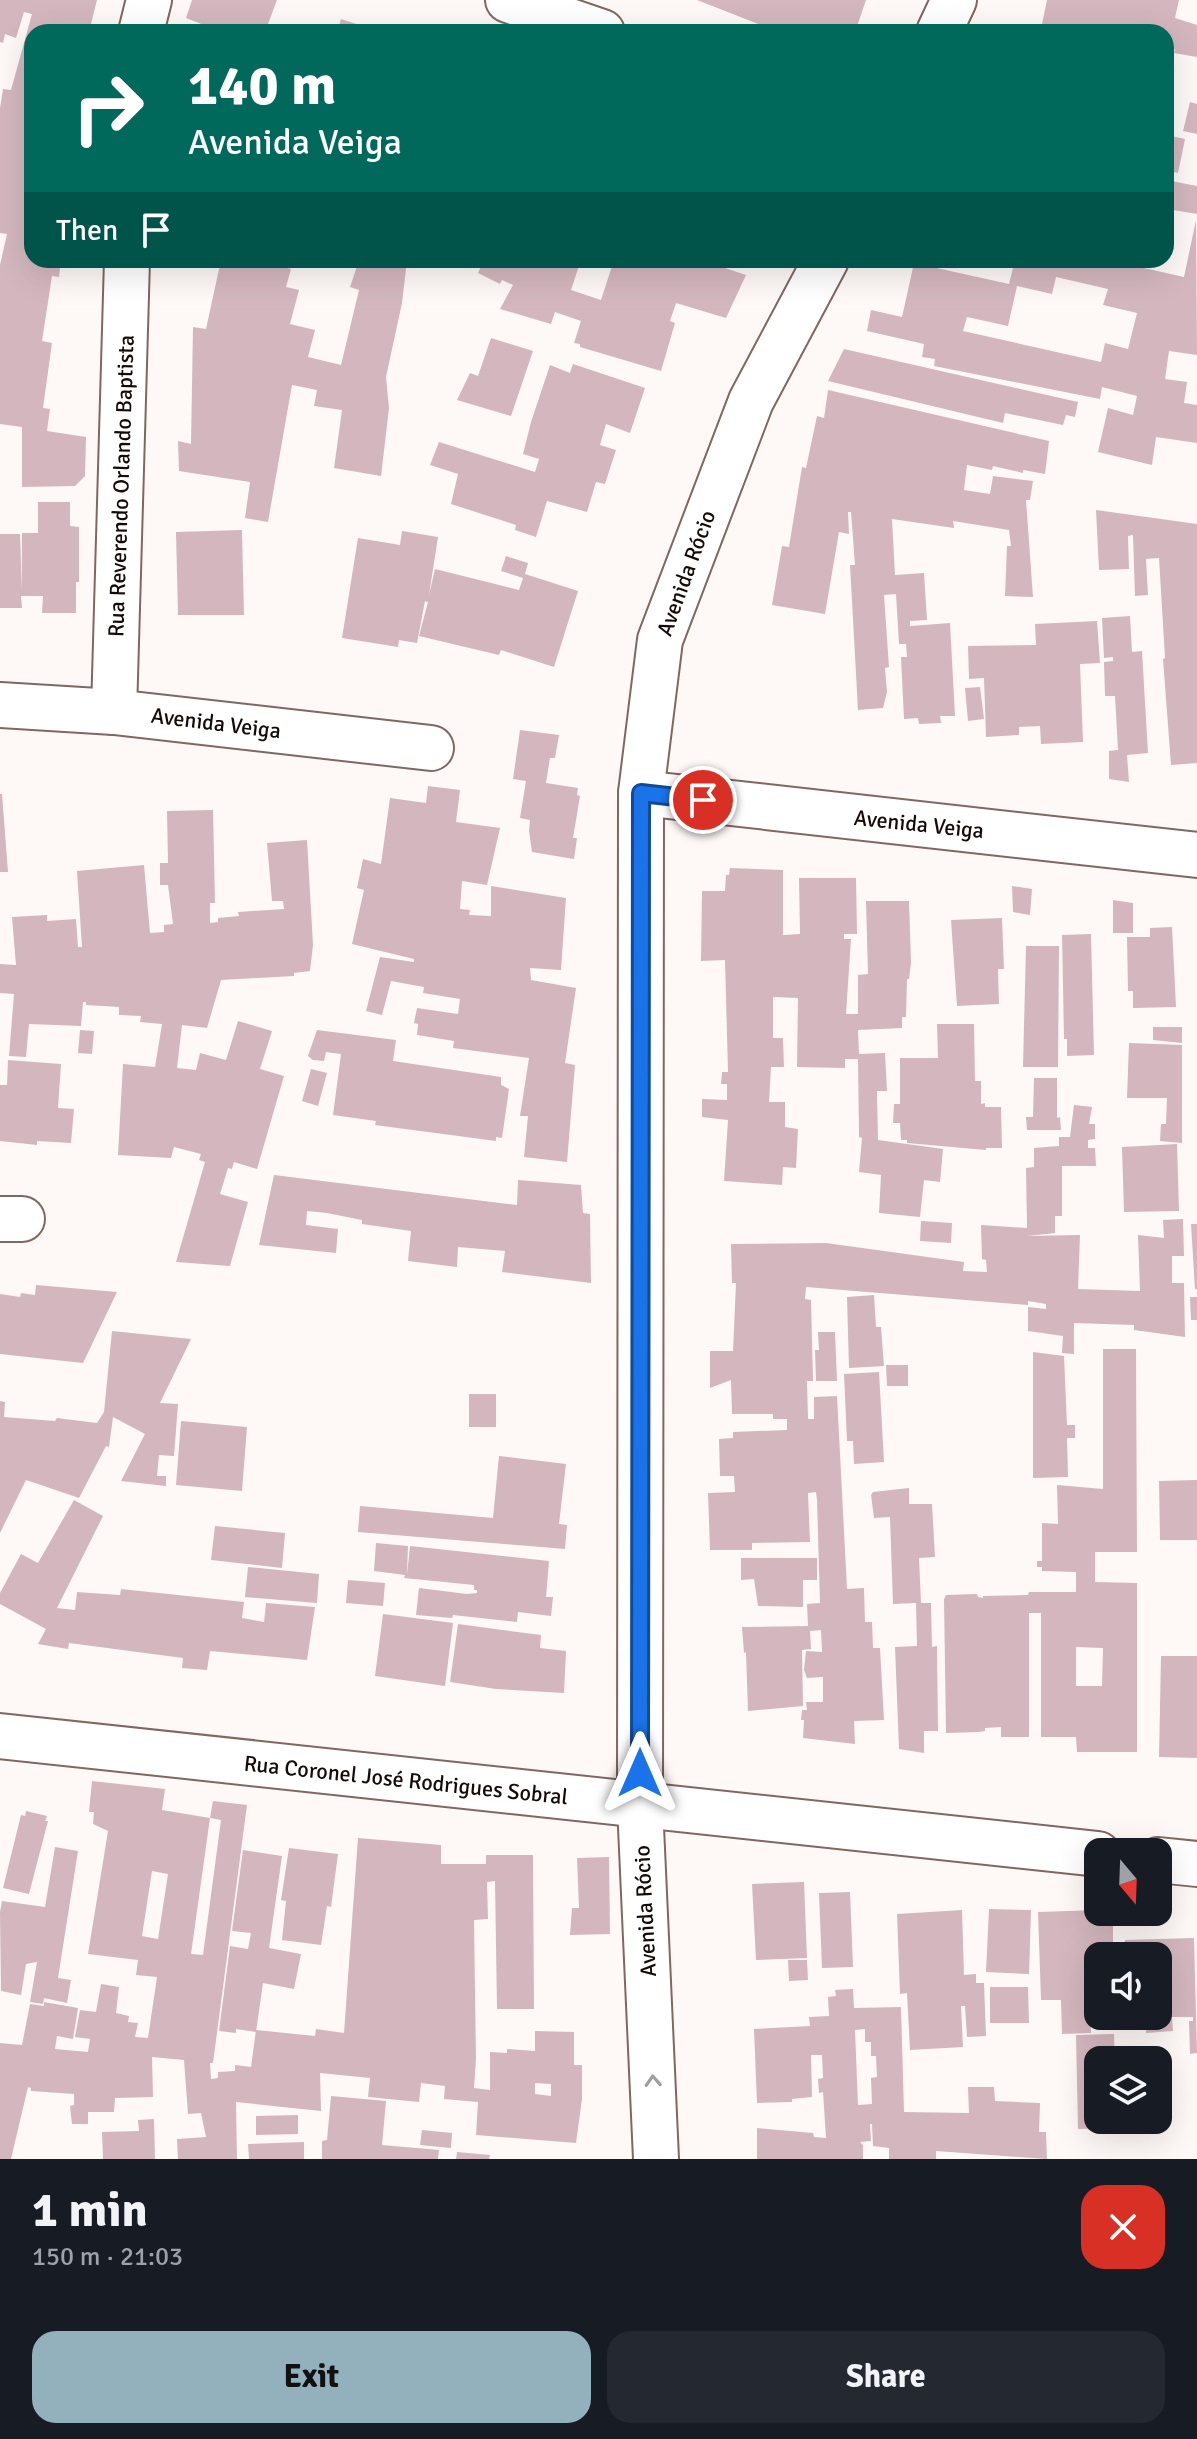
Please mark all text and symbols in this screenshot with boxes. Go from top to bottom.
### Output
text: 140 m [188,51,336,120]
icon: right [56,56,160,160]
text: Avenida Veiga [188,120,402,165]
icon: arrive [134,208,178,252]
text: Then [56,212,118,249]
street label: Rua Reverendo Orlando Baptista [102,334,140,638]
street label: Avenida Rócio [651,506,721,640]
street label: Avenida Veiga [149,702,283,744]
pin [669,766,737,834]
icon: arrive [681,778,725,822]
street label: Avenida Veiga [853,804,985,844]
position arrow [598,1731,682,1815]
street label: Rua Coronel José Rodrigues Sobral [243,1750,569,1810]
north arrow [1084,1838,1172,1926]
map controls [1084,1838,1172,2134]
street label: Avenida Rócio [628,1844,662,1978]
button: sound [1084,1942,1172,2030]
button: layers [1084,2046,1172,2134]
one-way arrow [644,2074,661,2087]
text: 1 min [32,2181,148,2240]
button: close [1081,2185,1165,2269]
text: 150 m · 21:03 [32,2241,183,2273]
button: Exit [32,2331,591,2423]
button: Share [607,2331,1165,2423]

